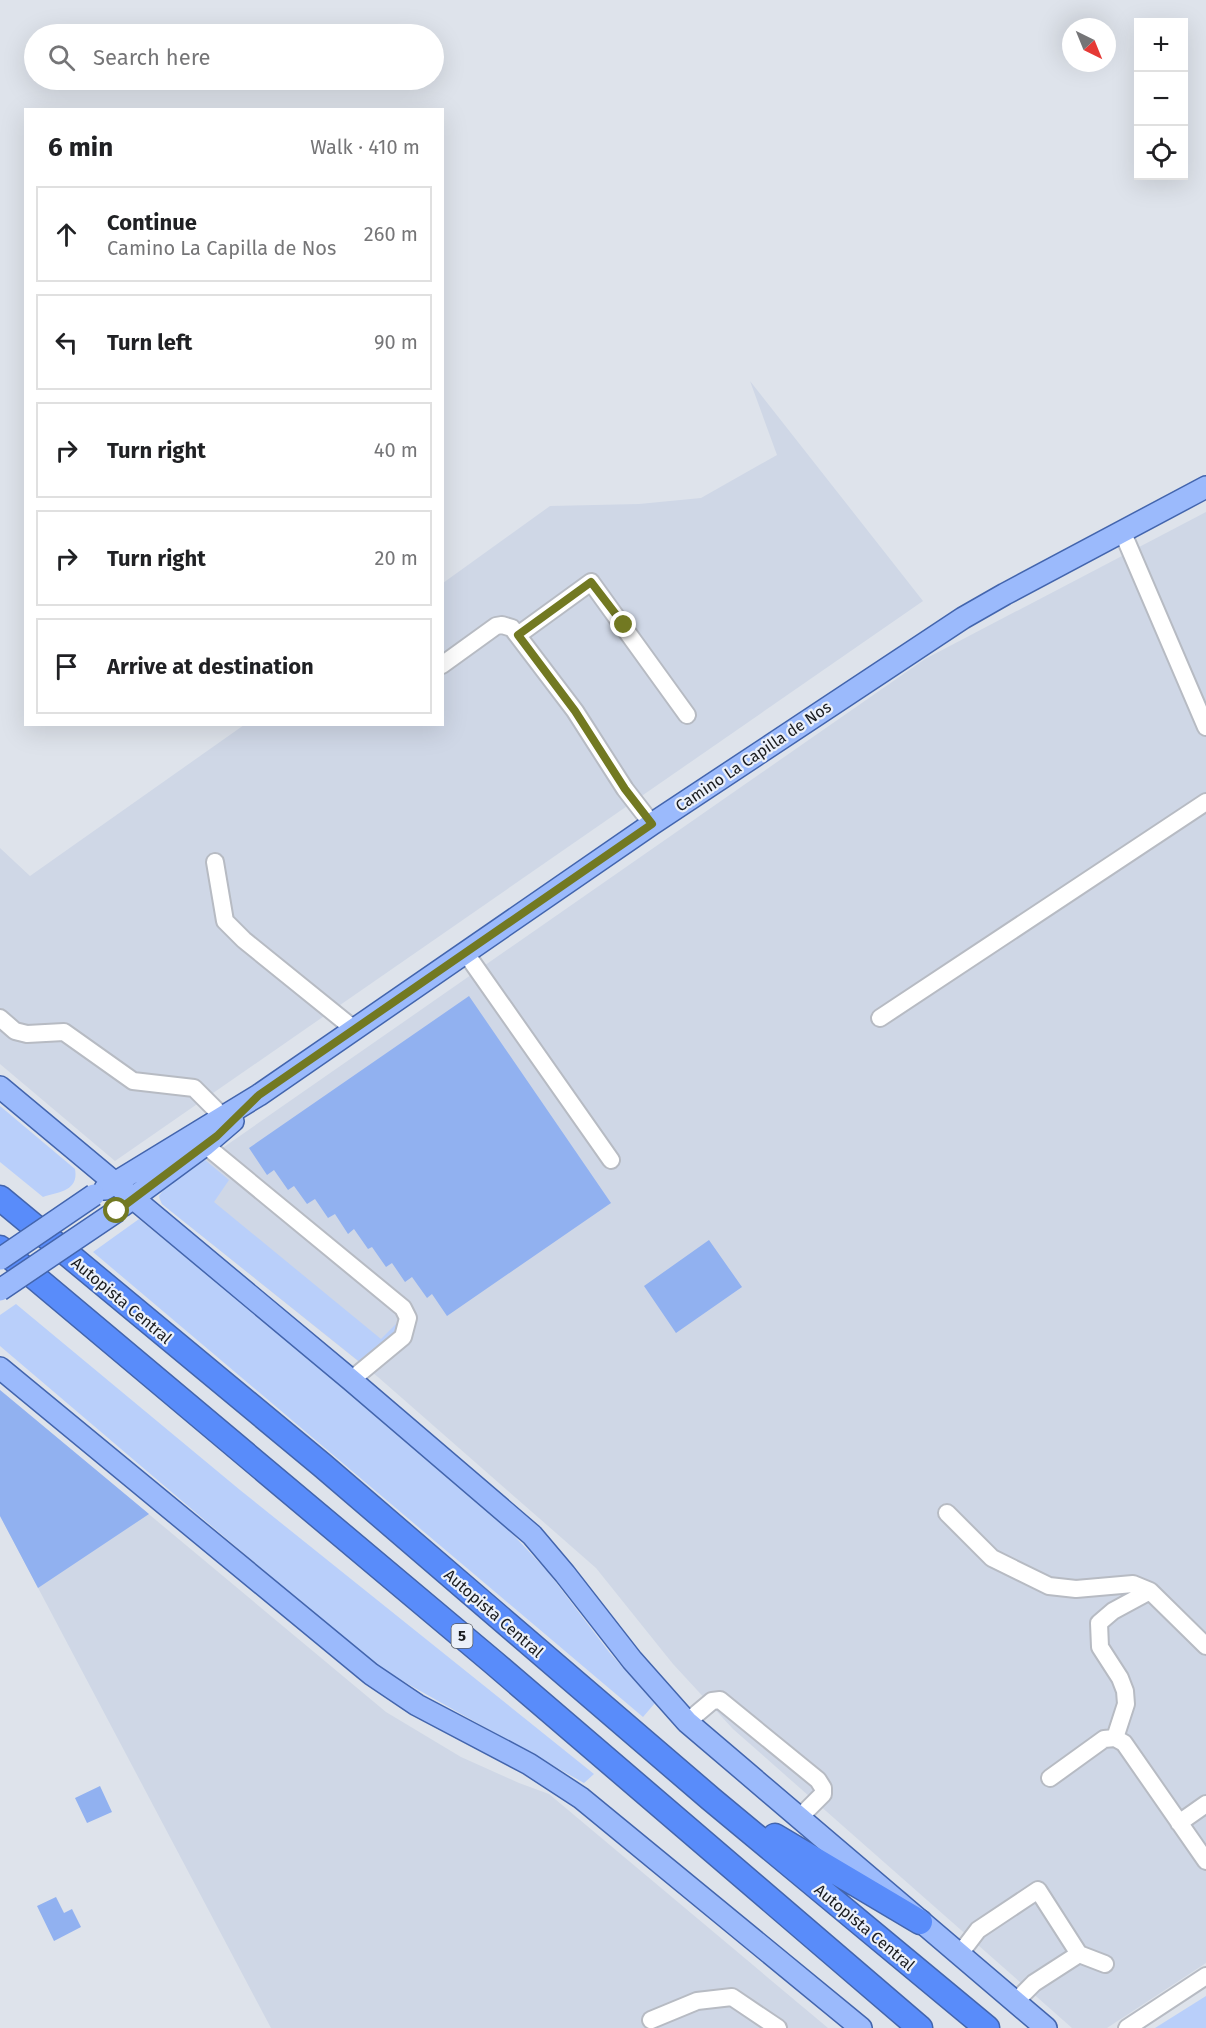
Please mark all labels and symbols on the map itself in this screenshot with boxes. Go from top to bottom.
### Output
north arrow [1062,18,1116,72]
route end [610,611,636,637]
street label: Camino La Capilla de Nos [672,697,835,816]
route start [103,1197,129,1223]
street label: Autopista Central [68,1253,176,1348]
street label: Autopista Central [440,1565,547,1662]
road number: 5 [452,1624,472,1648]
street label: Autopista Central [811,1880,919,1975]

